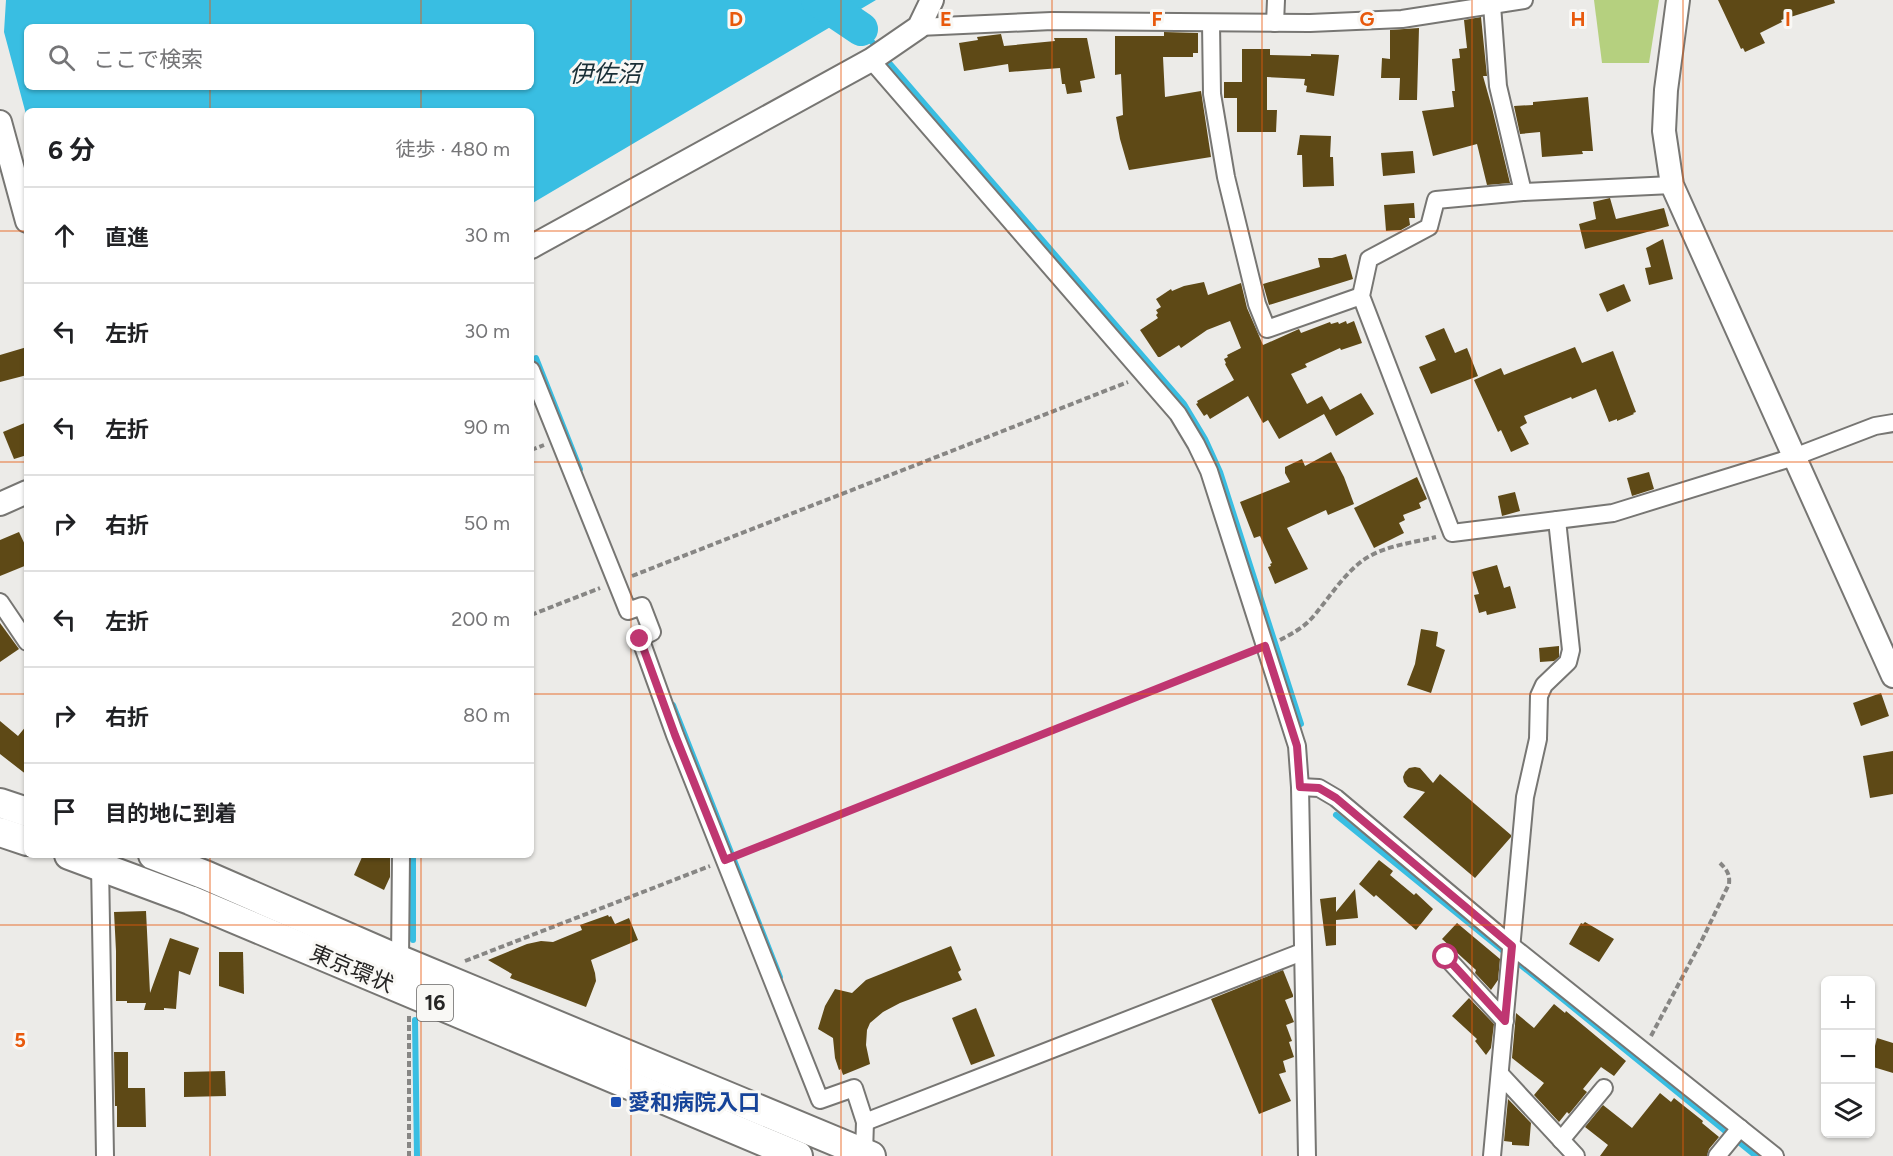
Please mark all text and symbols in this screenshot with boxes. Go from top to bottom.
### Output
text: D [729,7,743,31]
text: E [940,7,952,31]
text: F [1151,7,1163,31]
text: G [1360,7,1375,31]
text: H [1571,7,1586,31]
text: I [1785,7,1791,31]
search box [24,24,534,90]
icon: search [45,41,78,74]
text: ここで検索 [93,46,203,73]
water label: 伊佐沼 [569,59,644,88]
text: 6 分 [48,134,95,166]
text: 徒歩 · 480 m [396,137,510,161]
icon: ahead [48,219,81,252]
text: 30 m [464,223,510,247]
text: 直進 [105,224,149,251]
icon: left [48,315,81,348]
text: 30 m [464,319,510,343]
text: 左折 [105,320,149,347]
icon: left [48,411,81,444]
text: 90 m [464,415,510,439]
text: 左折 [105,416,149,443]
icon: right [48,507,81,540]
text: 50 m [464,511,510,535]
text: 右折 [105,512,149,539]
icon: left [48,603,81,636]
text: 200 m [451,607,510,631]
text: 左折 [105,608,149,635]
route end [626,625,652,651]
icon: right [48,699,81,732]
text: 80 m [463,703,510,727]
text: 右折 [105,704,149,731]
icon: arrive [48,795,81,828]
text: 目的地に到着 [105,800,237,827]
street label: 東京環状 [306,939,398,998]
route start [1432,943,1458,969]
map controls [1821,976,1875,1138]
button: + [1821,976,1875,1030]
road number: 16 [417,985,453,1021]
text: 5 [14,1028,26,1052]
button: − [1821,1030,1875,1084]
button: layers [1821,1084,1875,1138]
place label: 愛和病院入口 [628,1089,760,1116]
marker: 愛和病院入口 [609,1095,623,1109]

